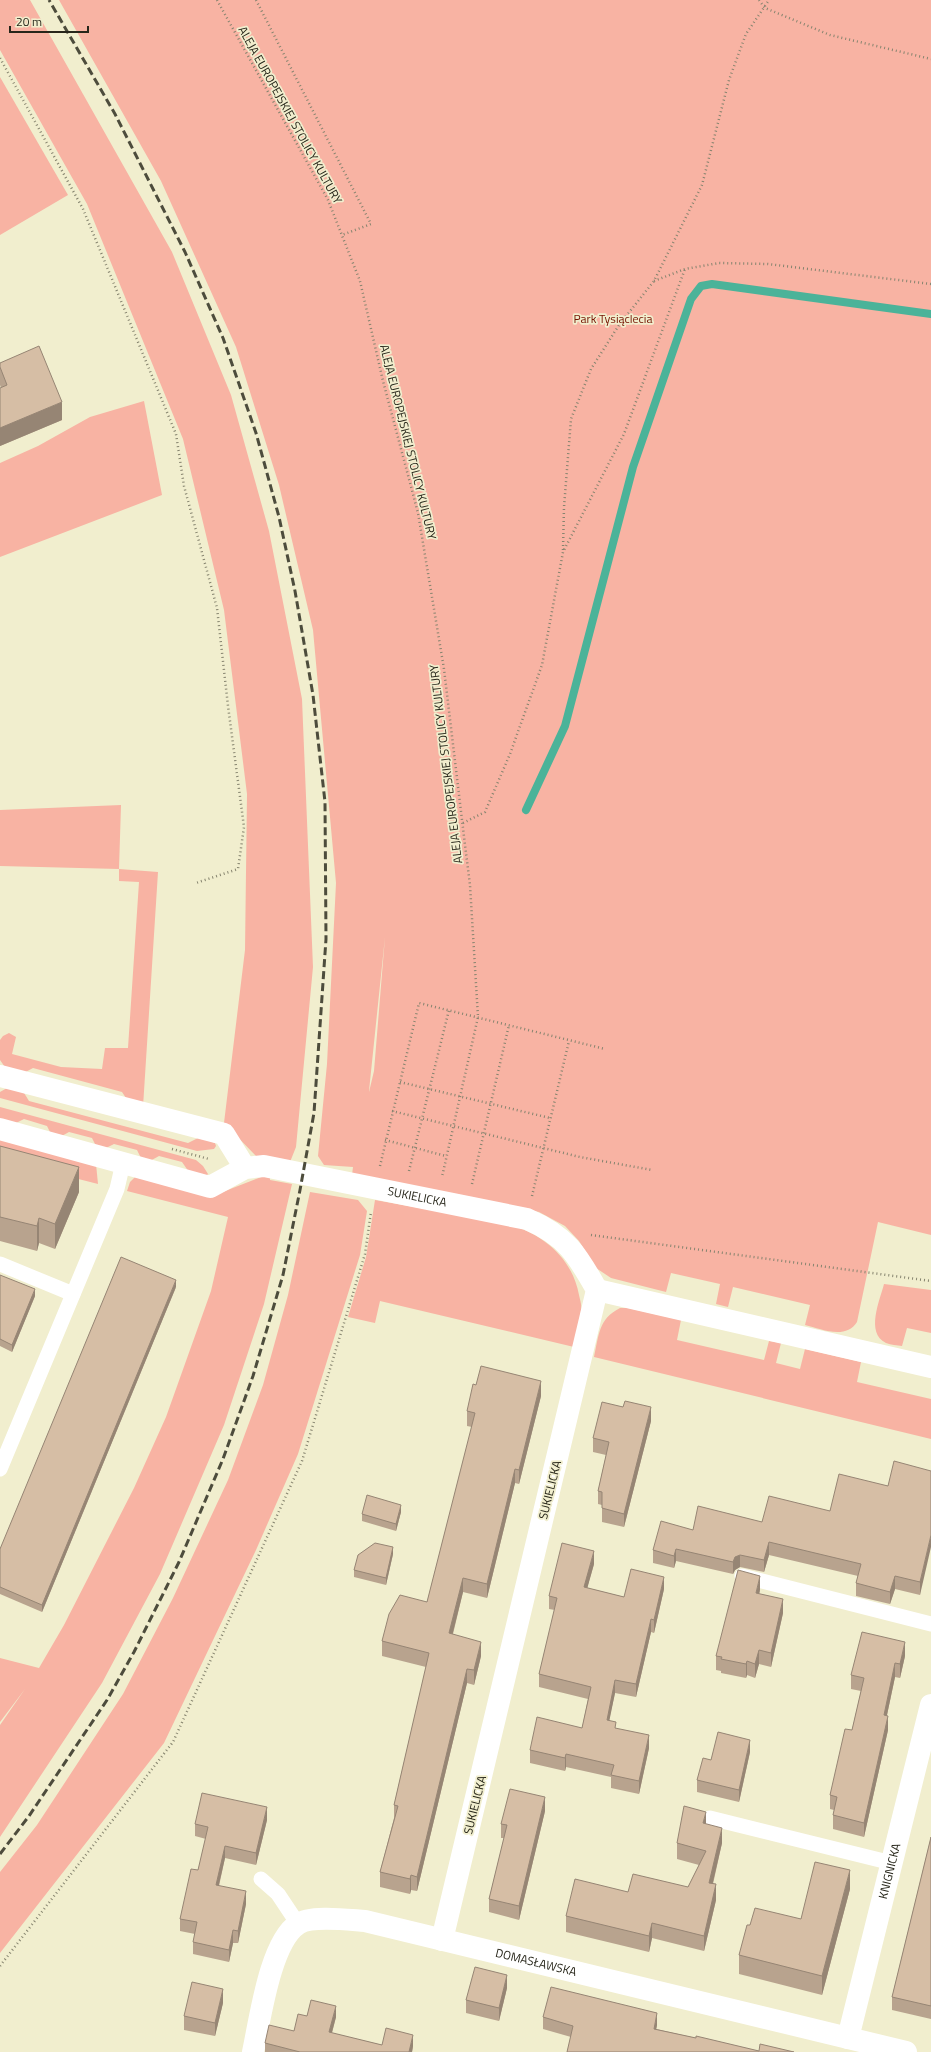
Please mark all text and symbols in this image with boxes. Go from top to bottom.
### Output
scale bar [10,8,88,34]
text: 20 m [16,12,42,31]
street label: ALEJA EUROPEJSKIEJ STOLICY KULTURY [234,23,348,207]
park label: Park Tysiąclecia [574,309,652,328]
street label: ALEJA EUROPEJSKIEJ STOLICY KULTURY [375,342,442,542]
street label: ALEJA EUROPEJSKIEJ STOLICY KULTURY [424,663,467,865]
street label: SUKIELICKA [386,1181,448,1212]
street label: SUKIELICKA [533,1459,566,1521]
street label: SUKIELICKA [458,1774,491,1836]
street label: KNIGNICKA [873,1841,905,1901]
street label: DOMASŁAWSKA [493,1943,579,1981]

